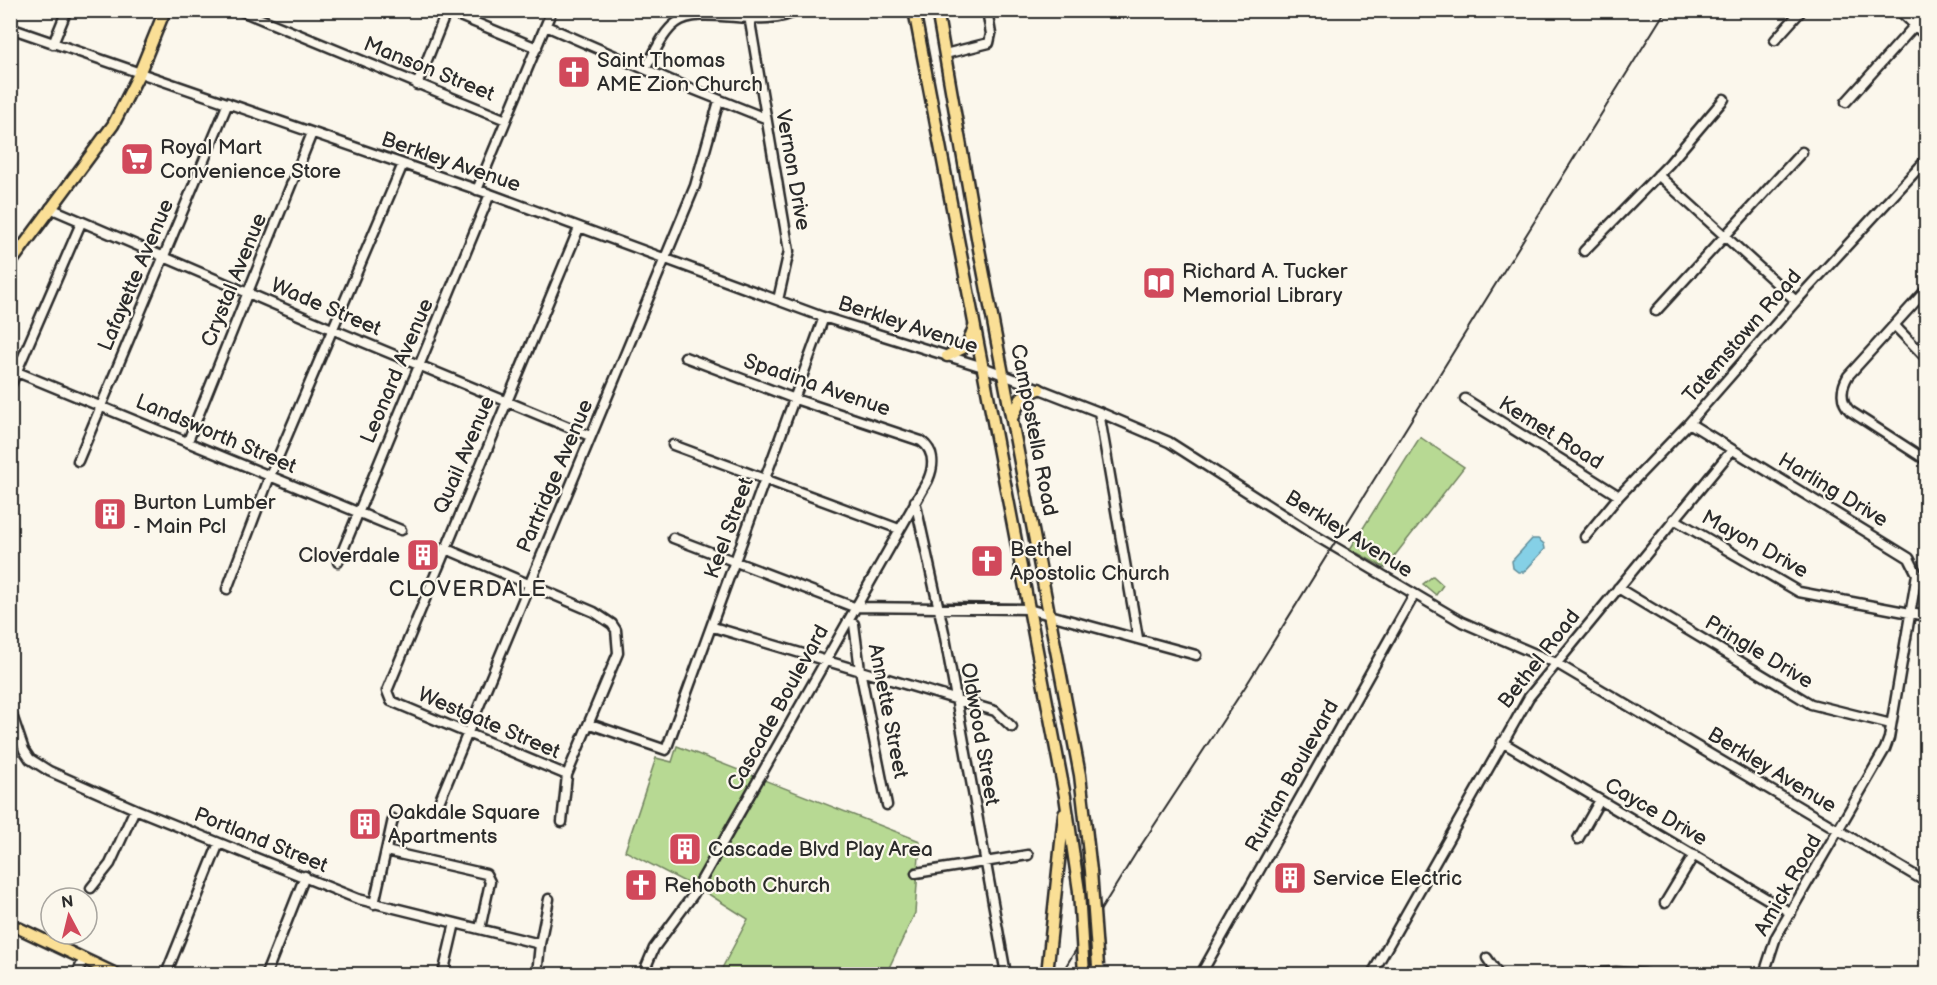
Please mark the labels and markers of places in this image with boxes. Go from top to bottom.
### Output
place label: Saint Thomas AME Zion Church [597,48,763,97]
church icon: Saint Thomas AME Zion Church [556,54,592,90]
place label: Royal Mart Convenience Store [160,135,341,184]
supermarket icon: Royal Mart Convenience Store [119,141,155,177]
place label: Richard A. Tucker Memorial Library [1182,259,1348,308]
library icon: Richard A. Tucker Memorial Library [1141,265,1177,301]
place label: Burton Lumber - Main Pcl [133,490,276,539]
building icon: Burton Lumber - Main Pcl [92,496,128,532]
building icon: Cloverdale [405,537,441,573]
place label: Bethel Apostolic Church [1010,537,1170,586]
place label: Cloverdale [298,543,400,568]
church icon: Bethel Apostolic Church [969,543,1005,579]
place label: Oakdale Square Apartments [388,800,540,849]
building icon: Oakdale Square Apartments [347,806,383,842]
building icon: Cascade Blvd Play Area [667,831,703,867]
place label: Cascade Blvd Play Area [708,837,933,862]
building icon: Service Electric [1272,860,1308,896]
place label: Service Electric [1313,866,1462,891]
church icon: Rehoboth Church [623,867,659,903]
place label: Rehoboth Church [664,873,830,898]

